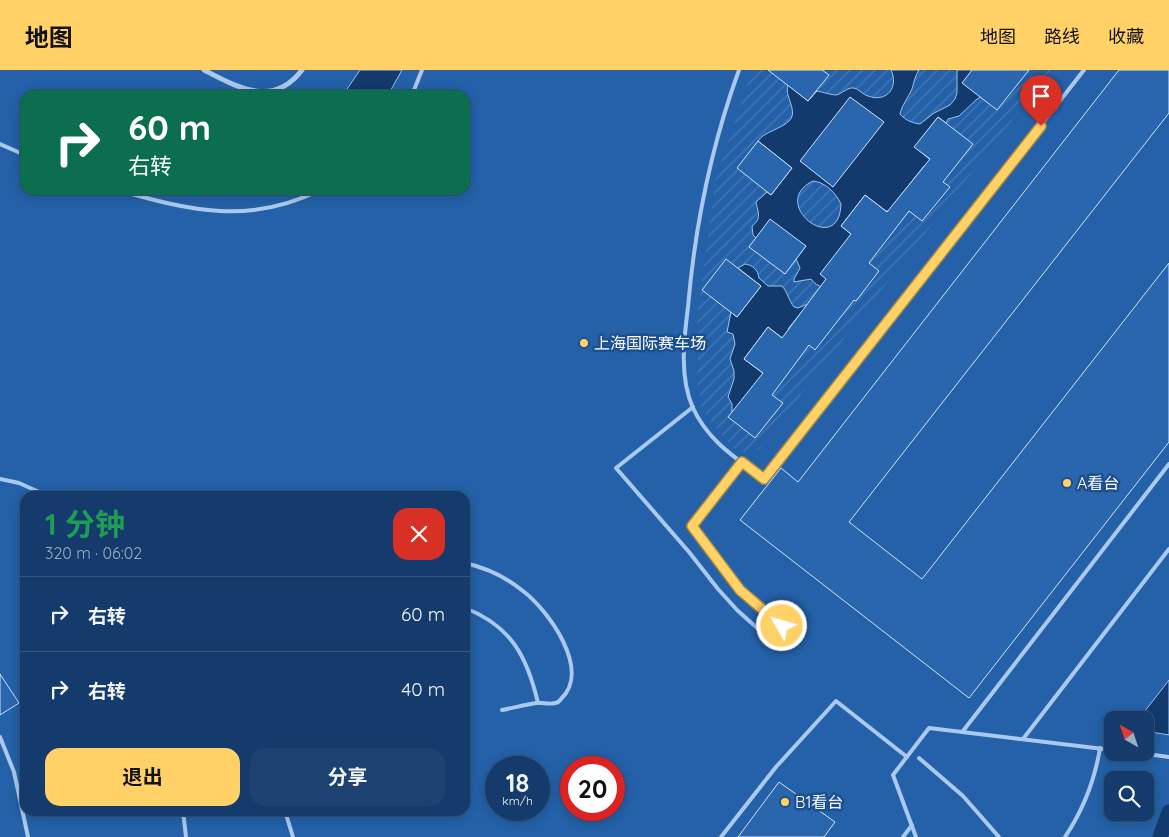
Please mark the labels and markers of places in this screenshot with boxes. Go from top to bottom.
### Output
pin [1020,75,1062,126]
place label: 上海国际赛车场 [594,333,706,353]
marker: 上海国际赛车场 [578,337,590,349]
place label: A看台 [1077,473,1119,493]
marker: A看台 [1061,477,1073,489]
place label: B1看台 [795,792,843,812]
marker: B1看台 [779,796,791,808]

